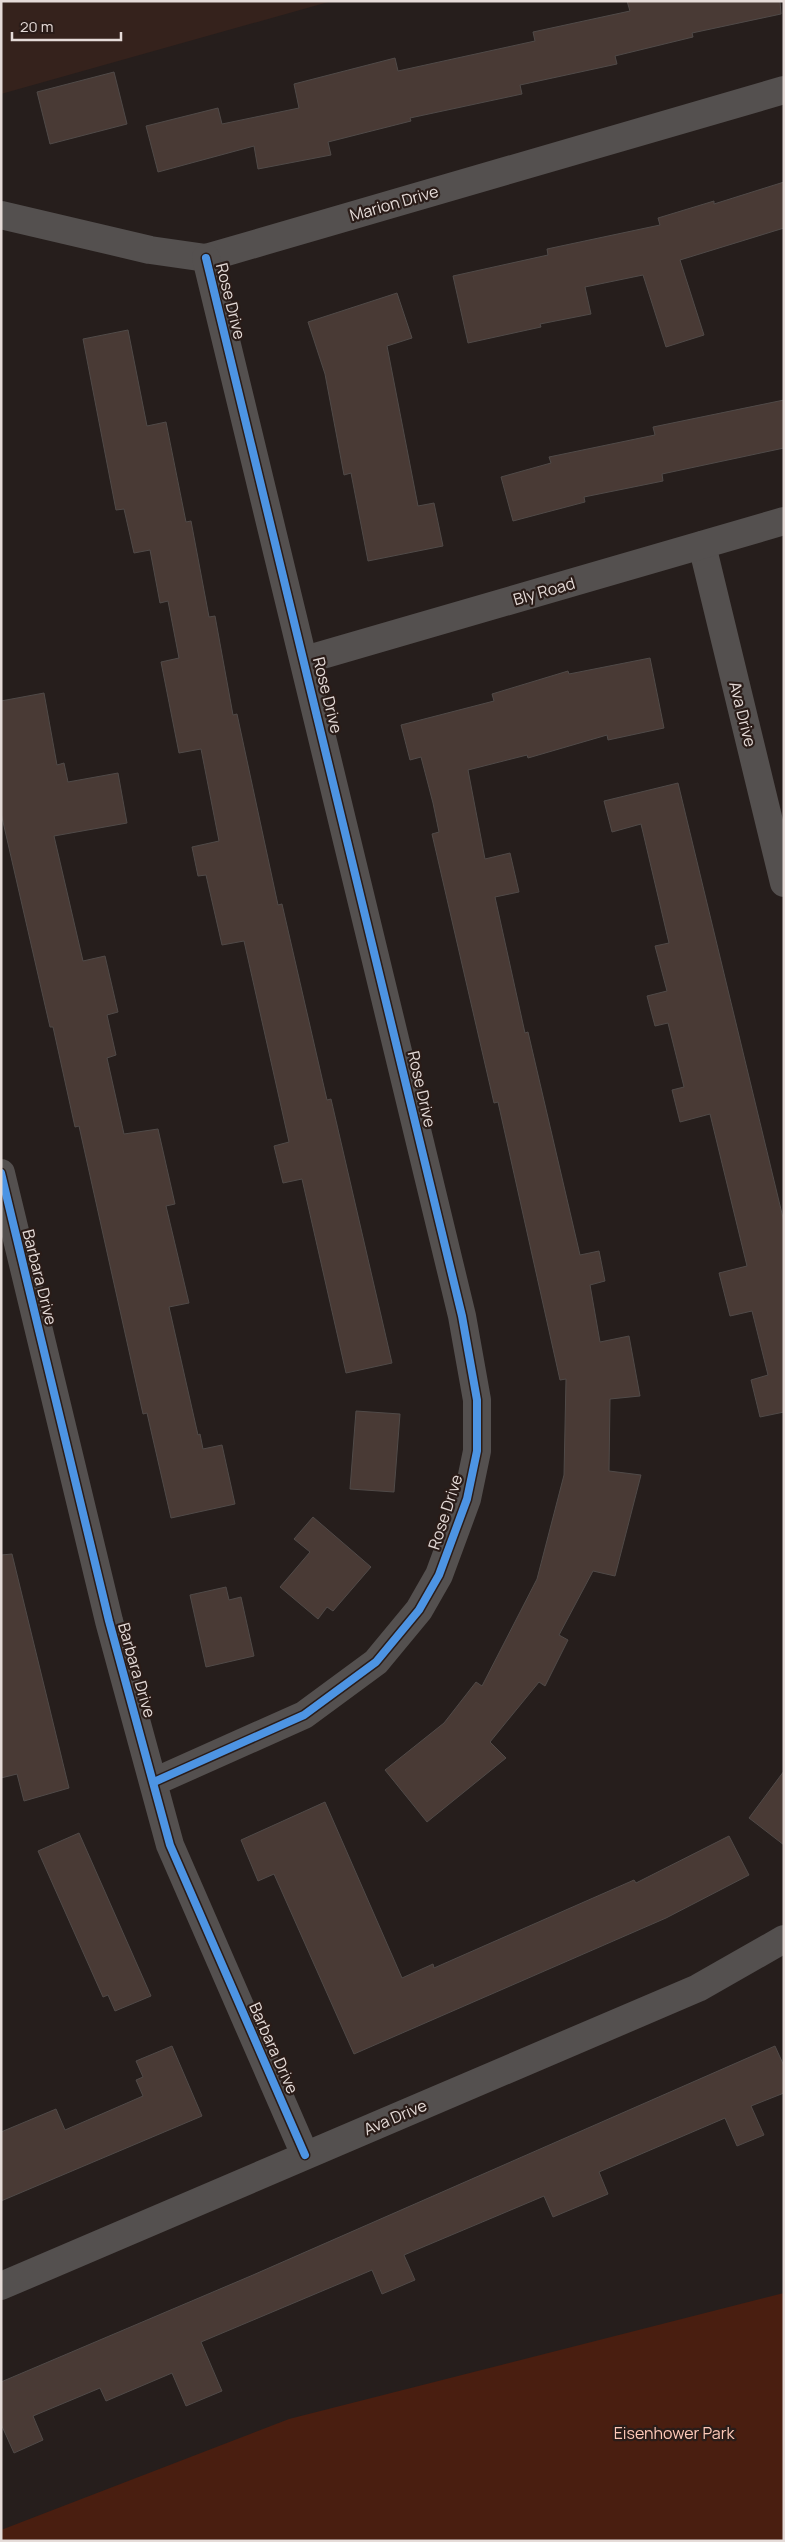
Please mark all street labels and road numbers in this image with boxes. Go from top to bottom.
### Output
street label: Marion Drive [347,180,441,226]
street label: Rose Drive [211,261,251,341]
street label: Bly Road [511,572,577,610]
street label: Rose Drive [308,655,348,735]
street label: Ava Drive [724,679,762,749]
street label: Rose Drive [403,1049,441,1129]
street label: Barbara Drive [17,1227,63,1327]
street label: Rose Drive [423,1472,467,1552]
street label: Barbara Drive [113,1620,161,1720]
street label: Barbara Drive [244,1999,304,2097]
street label: Ava Drive [360,2094,430,2140]

